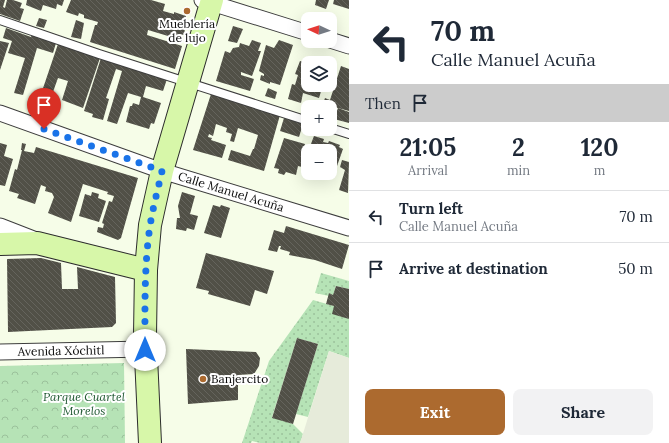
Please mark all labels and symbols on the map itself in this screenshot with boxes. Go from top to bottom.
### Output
marker: Mueblería de lujo [182,6,192,16]
north arrow [301,12,337,48]
place label: Mueblería de lujo [159,16,215,45]
pin [27,88,61,129]
street label: Calle Manuel Acuña [176,168,286,215]
position arrow [124,329,166,371]
street label: Avenida Xóchitl [16,342,105,359]
place label: Banjercito [211,371,268,386]
marker: Banjercito [198,374,208,384]
park label: Parque Cuartel Morelos [43,389,126,418]

